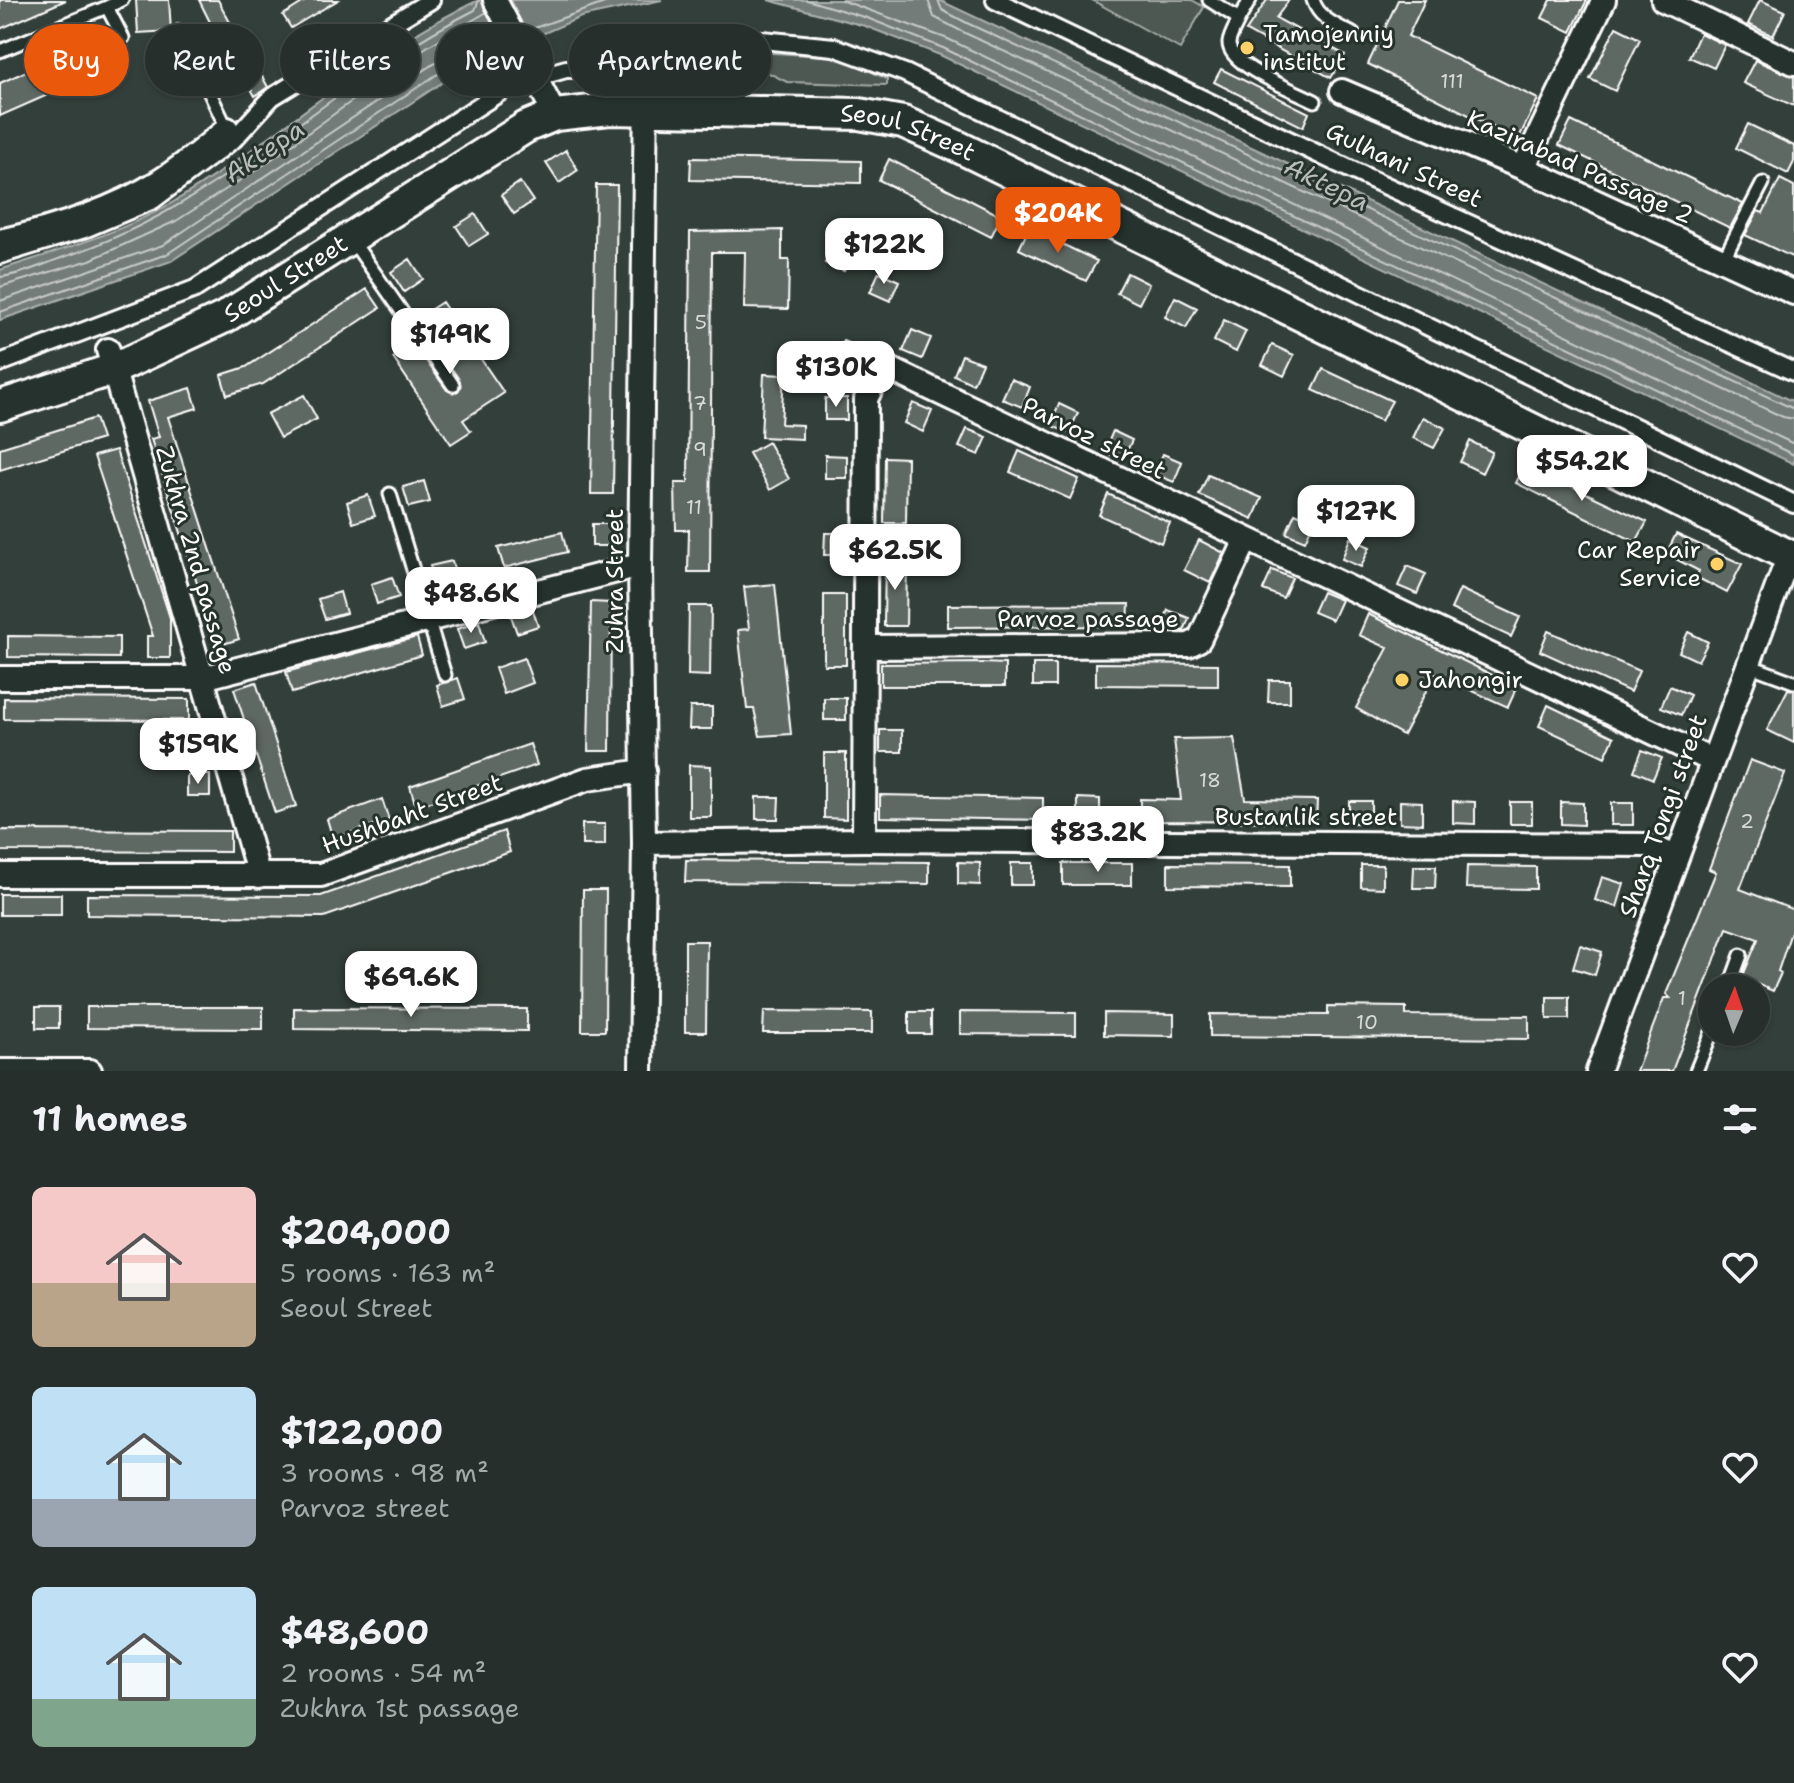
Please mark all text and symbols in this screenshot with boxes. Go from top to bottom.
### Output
place label: Tamojenniy institut [1263,18,1394,78]
chip: Buy [24,24,129,96]
chip: Rent [145,24,264,96]
chip: Filters [280,24,420,96]
chip: New [436,24,553,96]
chip: Apartment [569,24,771,96]
marker: Tamojenniy institut [1238,39,1256,57]
house number: 111 [1440,68,1464,94]
street label: Seoul Street [840,97,981,169]
street label: Kazirabad Passage 2 [1462,103,1698,231]
water label: Aktepa [217,111,311,190]
street label: Gulhani Street [1321,115,1487,215]
water label: Aktepa [1279,148,1375,219]
pin: $204K [1002,187,1114,255]
text: $204K [1013,195,1103,230]
pin: $122K [828,218,940,286]
text: $122K [843,226,925,261]
street label: Seoul Street [217,228,354,330]
pin: $149K [394,308,506,376]
house number: 5 [695,309,707,335]
text: $149K [409,316,491,351]
pin: $130K [780,341,892,409]
text: $130K [795,349,877,384]
street label: Parvoz street [1017,389,1171,487]
house number: 7 [693,390,707,416]
pin: $54.2K [1517,435,1647,503]
house number: 9 [693,436,707,462]
street label: Zukhra 2nd passage [148,442,244,678]
text: $54.2K [1535,443,1629,478]
pin: $127K [1300,485,1412,553]
text: $127K [1316,493,1396,528]
house number: 11 [686,494,702,520]
street label: Zuhra Street [599,508,631,654]
pin: $62.5K [830,524,960,592]
text: $62.5K [848,532,942,567]
place label: Car Repair Service [1577,534,1701,594]
marker: Car Repair Service [1708,555,1726,573]
pin: $48.6K [406,567,536,635]
text: $48.6K [423,575,519,610]
street label: Parvoz passage [997,603,1179,635]
place label: Jahongir [1418,664,1523,696]
marker: Jahongir [1393,671,1411,689]
street label: Sharq Tongi street [1611,710,1715,922]
pin: $159K [142,718,254,786]
text: $159K [158,726,238,761]
street label: Hushbaht Street [317,766,507,862]
house number: 18 [1199,767,1221,793]
street label: Bustanlik street [1215,801,1397,833]
pin: $83.2K [1033,806,1163,874]
house number: 2 [1740,808,1754,834]
text: $83.2K [1050,814,1146,849]
pin: $69.6K [346,951,476,1019]
text: $69.6K [363,959,459,994]
north arrow [1698,974,1770,1046]
map controls [1698,974,1770,1046]
house number: 1 [1678,985,1686,1011]
house number: 10 [1356,1009,1378,1035]
text: 11 homes [32,1096,188,1142]
icon: filters [1718,1097,1762,1141]
text: $204,000 [280,1209,451,1255]
icon: home [96,1219,192,1315]
icon: heart [1718,1245,1762,1289]
text: 5 rooms · 163 m² [280,1255,495,1290]
text: Seoul Street [280,1290,433,1325]
text: $122,000 [280,1409,443,1455]
icon: home [96,1419,192,1515]
icon: heart [1718,1445,1762,1489]
text: 3 rooms · 98 m² [280,1455,489,1490]
text: Parvoz street [280,1490,450,1525]
text: $48,600 [280,1609,429,1655]
icon: home [96,1619,192,1715]
icon: heart [1718,1645,1762,1689]
text: 2 rooms · 54 m² [280,1655,486,1690]
text: Zukhra 1st passage [280,1690,520,1725]

